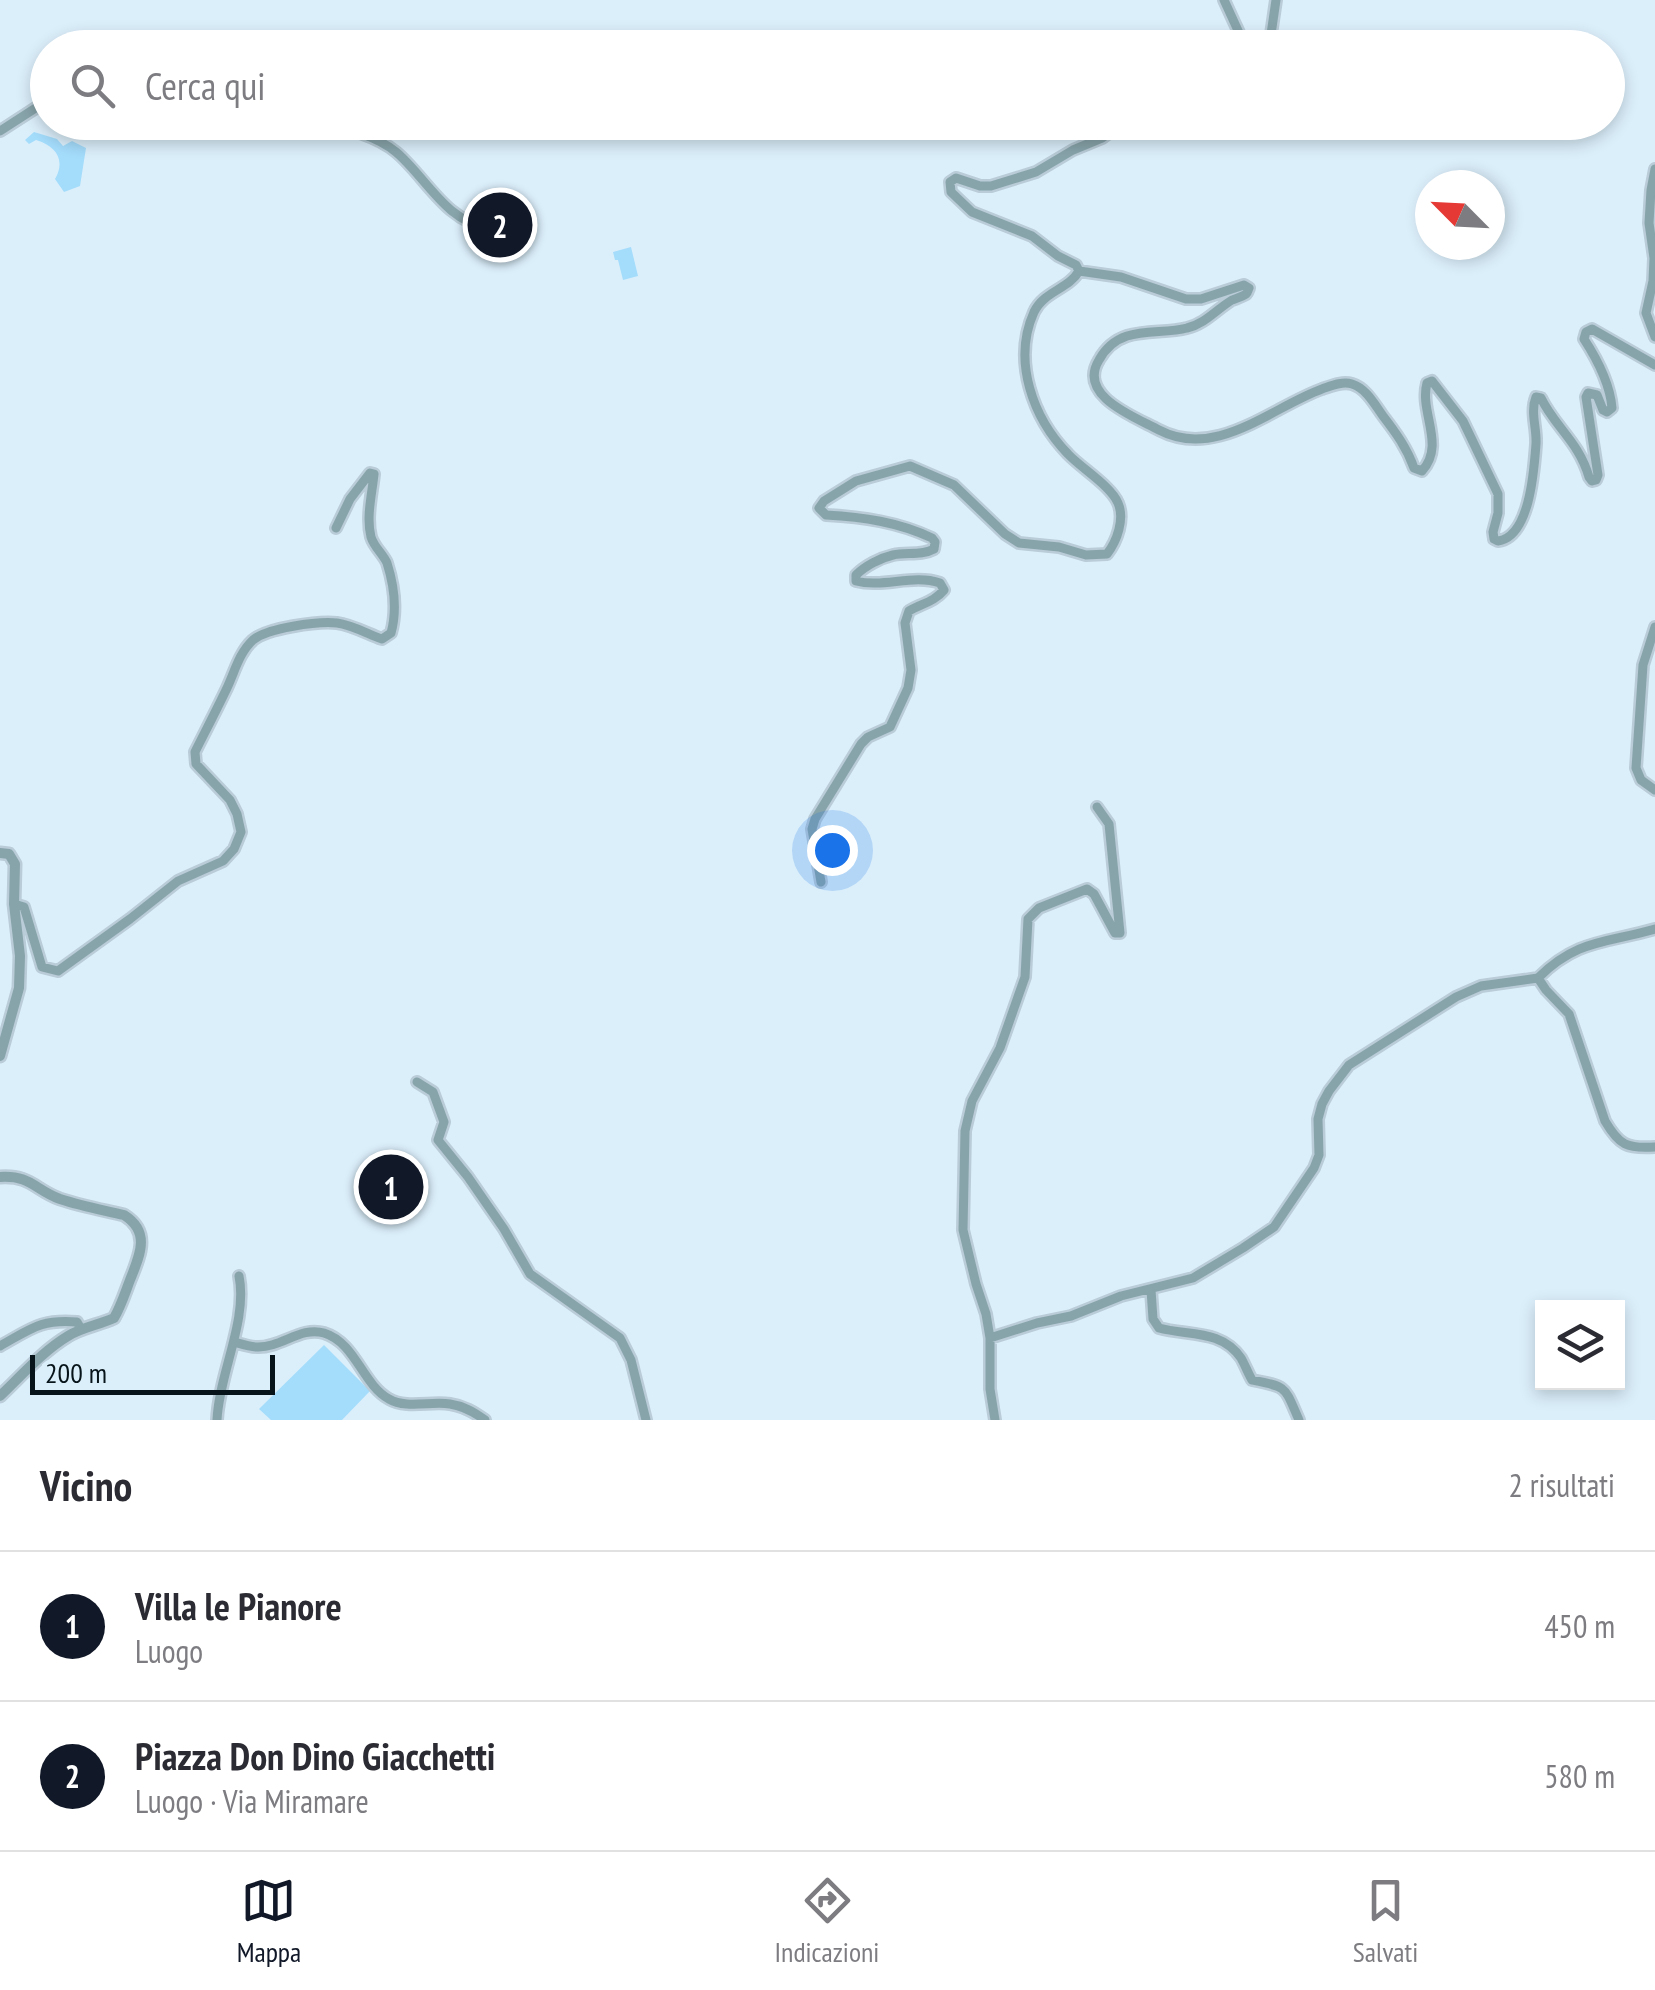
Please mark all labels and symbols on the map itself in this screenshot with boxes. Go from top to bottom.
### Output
north arrow [1415,170,1505,260]
pin: 2 [468,188,532,262]
your location [807,825,858,876]
pin: 1 [358,1150,424,1224]
scale bar [30,1350,275,1394]

